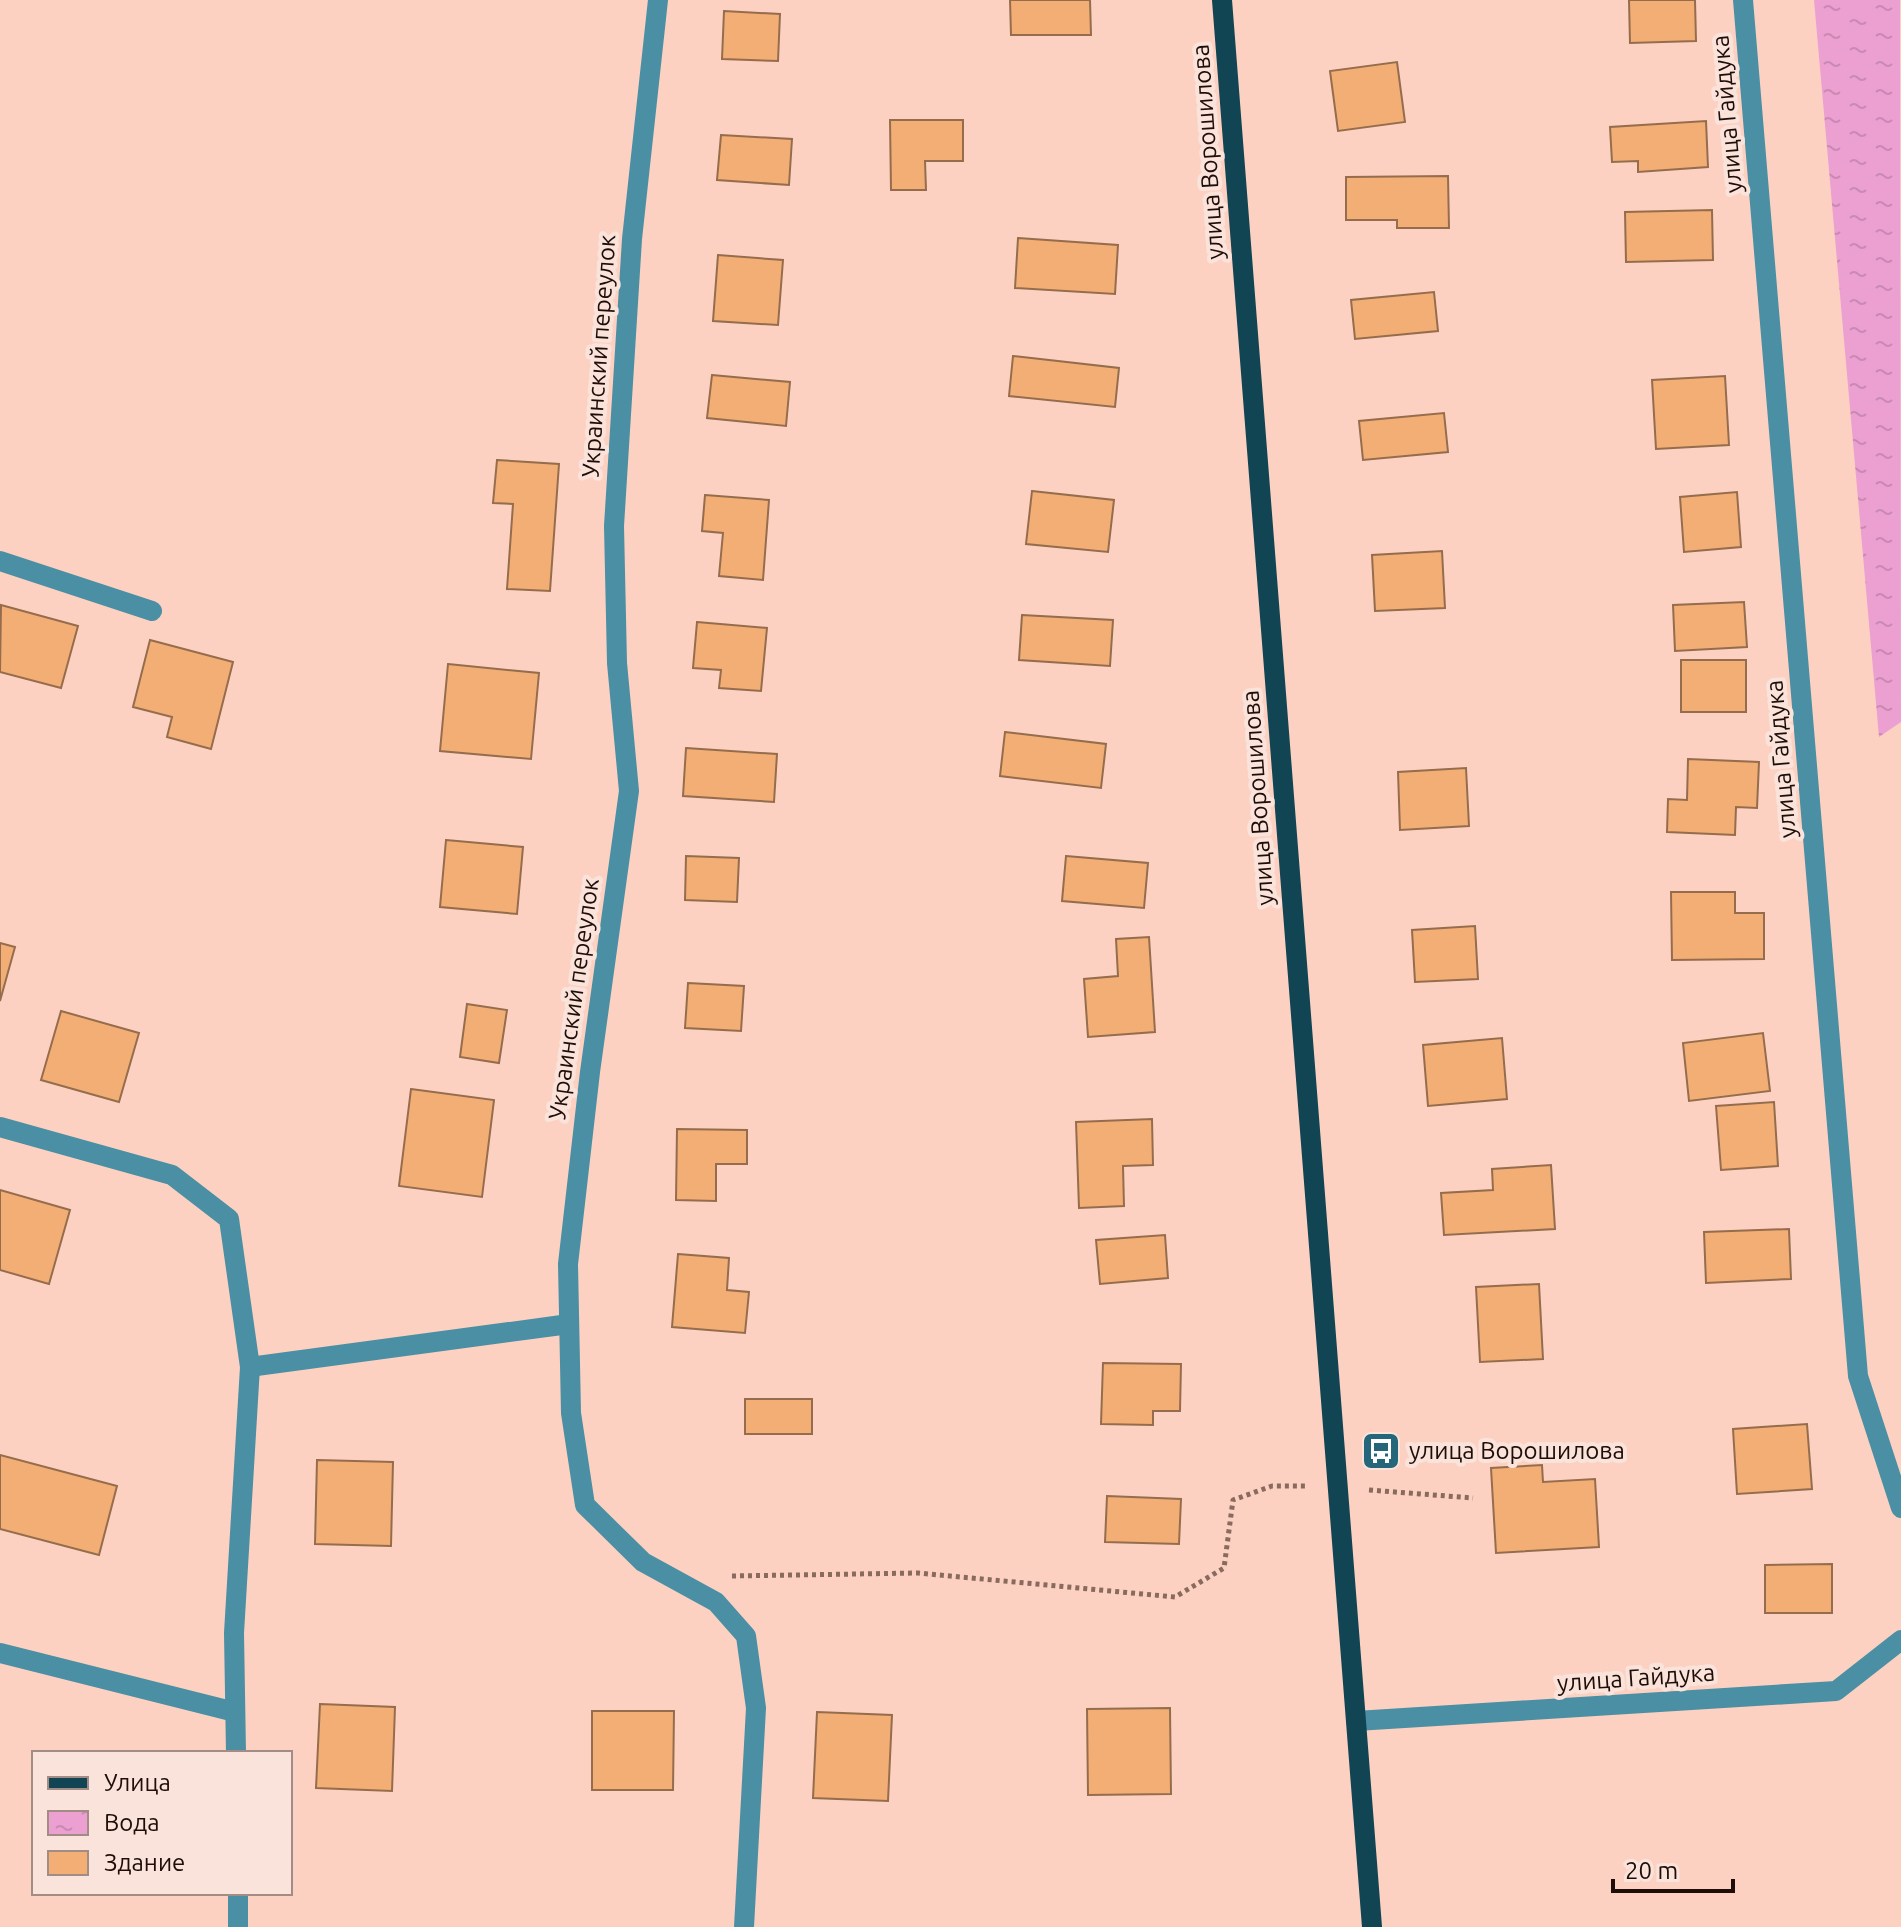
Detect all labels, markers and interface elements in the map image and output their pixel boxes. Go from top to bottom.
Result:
street label: улица Гайдука [1706,34,1747,194]
street label: улица Ворошилова [1187,43,1228,261]
street label: Украинский переулок [577,234,620,478]
street label: улица Гайдука [1760,679,1801,839]
street label: улица Ворошилова [1237,689,1278,907]
street label: Украинский переулок [543,876,604,1121]
bus stop icon: улица Ворошилова [1360,1430,1402,1472]
place label: улица Ворошилова [1409,1437,1625,1464]
street label: улица Гайдука [1556,1659,1716,1696]
legend [32,1751,292,1895]
text: Улица [104,1769,171,1796]
text: Вода [104,1809,160,1836]
scale bar [1613,1843,1733,1893]
text: Здание [104,1849,185,1876]
text: 20 m [1625,1857,1678,1884]

